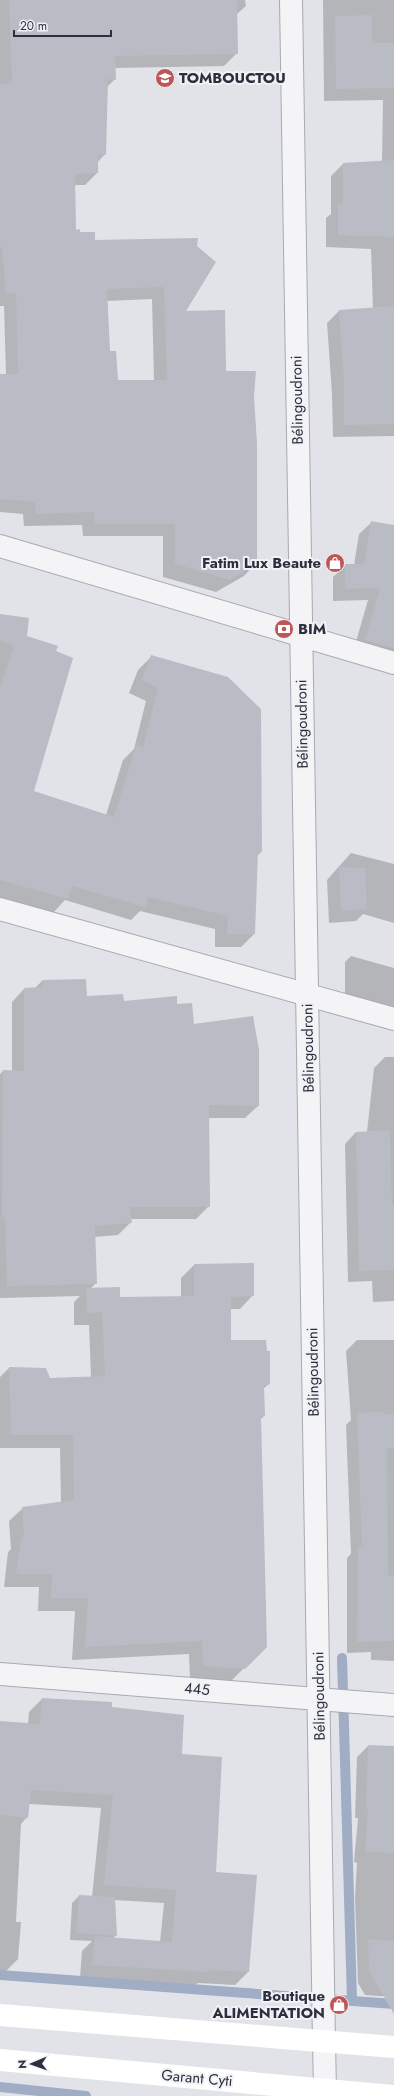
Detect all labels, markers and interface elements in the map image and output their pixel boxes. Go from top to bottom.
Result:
scale bar [14,12,111,38]
text: 20 m [20,17,47,35]
school or university icon: TOMBOUCTOU [154,67,176,89]
place label: TOMBOUCTOU [179,67,286,89]
street label: Bélingoudroni [285,355,309,445]
place label: Fatim Lux Beaute [202,552,321,574]
shop icon: Fatim Lux Beaute [324,552,346,574]
bank icon: BIM [273,618,295,640]
place label: BIM [298,618,326,640]
street label: Bélingoudroni [290,679,314,769]
street label: Bélingoudroni [296,1003,320,1093]
street label: Bélingoudroni [301,1327,325,1417]
street label: Bélingoudroni [307,1651,331,1741]
street label: 445 [183,1677,211,1701]
place label: Boutique ALIMENTATION [212,1985,325,2024]
shop icon: Boutique ALIMENTATION [328,1994,350,2016]
north arrow [12,2044,52,2084]
text: N [14,2060,30,2069]
street label: Garant Cyti [160,2064,234,2092]

